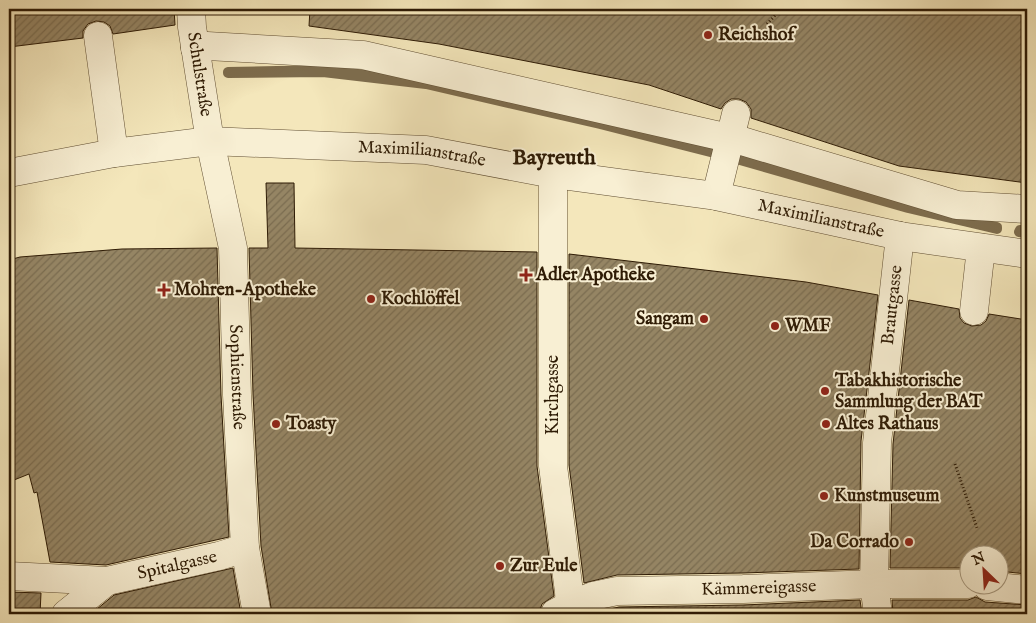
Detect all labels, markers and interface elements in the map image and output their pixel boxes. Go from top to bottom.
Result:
place label: Reichshof [718,24,797,47]
marker: Reichshof [702,29,714,41]
street label: Schulstraße [181,31,217,118]
street label: Maximilianstraße [357,136,488,173]
district label: Bayreuth [512,144,596,172]
street label: Maximilianstraße [756,194,886,244]
place label: Adler Apotheke [535,264,656,287]
street label: Brautgasse [876,264,908,346]
marker: Adler Apotheke [520,269,532,281]
place label: Mohren-Apotheke [174,279,317,302]
marker: Mohren-Apotheke [158,284,170,296]
place label: Kochlöffel [381,288,460,311]
marker: Kochlöffel [365,293,377,305]
place label: Sangam [636,308,694,331]
marker: Sangam [698,313,710,325]
place label: WMF [784,315,831,338]
marker: WMF [769,320,781,332]
street label: Sophienstraße [224,324,250,430]
street label: Kirchgasse [542,355,565,435]
place label: Tabakhistorische Sammlung der BAT [834,370,983,414]
marker: Tabakhistorische Sammlung der BAT [819,385,831,397]
place label: Toasty [285,413,337,436]
place label: Altes Rathaus [835,413,939,436]
marker: Toasty [270,418,282,430]
marker: Altes Rathaus [820,418,832,430]
place label: Kunstmuseum [834,485,939,508]
marker: Kunstmuseum [818,490,830,502]
place label: Da Corrado [810,531,899,554]
marker: Da Corrado [903,536,915,548]
street label: Spitalgasse [135,545,219,585]
north arrow [958,546,1008,596]
text: N [969,548,988,570]
place label: Zur Eule [510,555,578,578]
marker: Zur Eule [494,560,506,572]
street label: Kämmereigasse [701,575,817,601]

